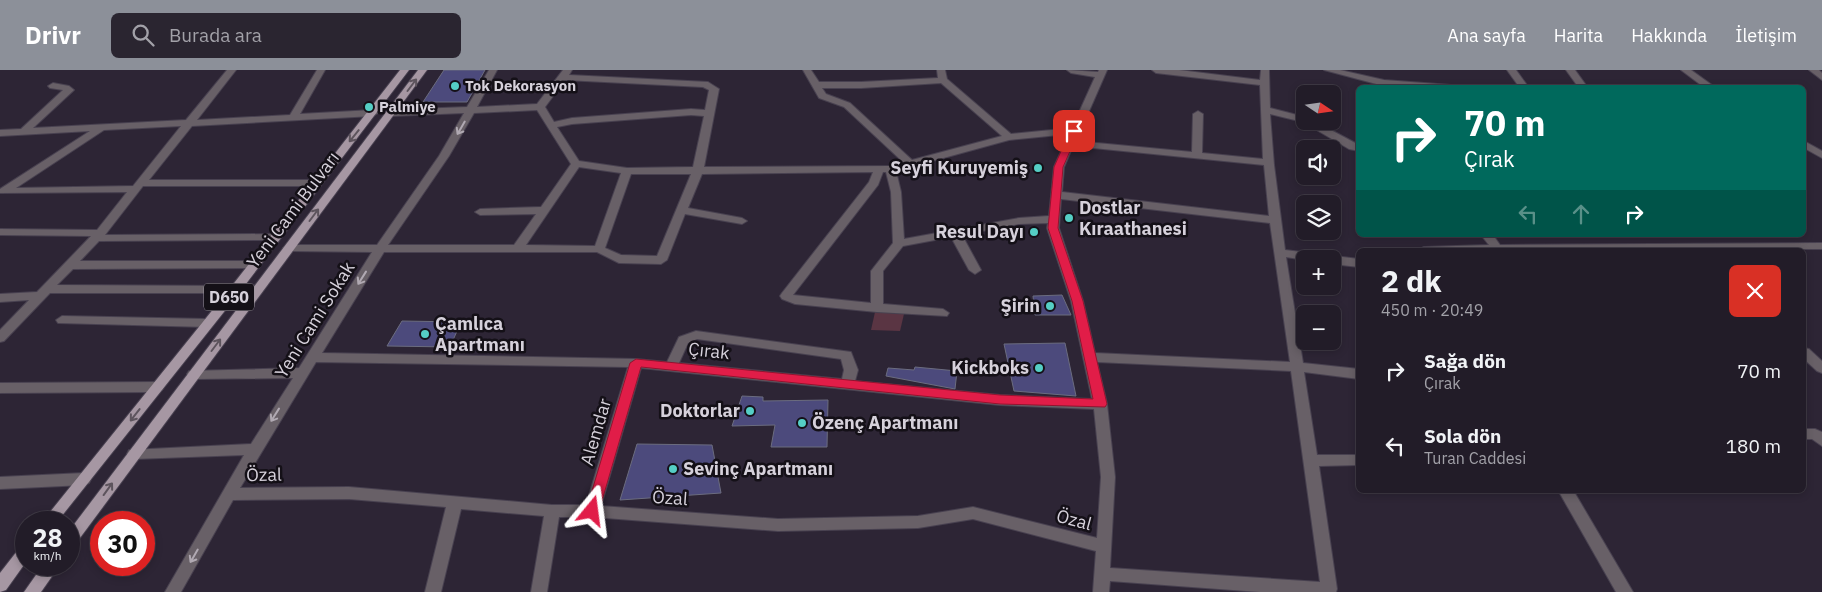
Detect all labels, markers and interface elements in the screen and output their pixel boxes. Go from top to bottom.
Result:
search box [111,13,461,58]
text: Drivr [25,19,81,51]
icon: search [129,21,157,49]
text: Burada ara [169,23,262,47]
text: Ana sayfa [1447,24,1526,47]
text: Harita [1554,24,1603,47]
text: Hakkında [1631,24,1707,47]
text: İletişim [1735,24,1797,47]
place label: Tok Dekorasyon [465,76,576,95]
one-way arrow [407,78,417,92]
marker: Tok Dekorasyon [449,80,461,92]
north arrow [1296,85,1341,130]
map controls [1296,85,1341,350]
place label: Palmiye [379,97,436,116]
text: 70 m [1464,100,1546,146]
marker: Palmiye [363,101,375,113]
icon: right [1381,105,1446,170]
pin [1053,110,1095,152]
icon: arrive [1060,117,1088,145]
one-way arrow [456,120,466,135]
one-way arrow [349,129,360,142]
button: sound [1296,140,1341,185]
text: Çırak [1464,144,1515,173]
street label: Yeni Cami Bulvarı [241,147,344,273]
place label: Seyfi Kuruyemiş [890,156,1028,179]
marker: Seyfi Kuruyemiş [1032,162,1044,174]
button: layers [1296,195,1341,240]
place label: Dostlar Kıraathanesi [1079,196,1187,240]
icon: left [1514,200,1542,228]
icon: ahead [1567,200,1595,228]
icon: right [1620,200,1648,228]
one-way arrow [309,208,319,222]
marker: Dostlar Kıraathanesi [1063,212,1075,224]
place label: Resul Dayı [935,220,1024,243]
marker: Resul Dayı [1028,226,1040,238]
button: + [1296,250,1341,295]
street label: Yeni Cami Sokak [270,257,360,382]
text: 2 dk [1381,261,1442,300]
button: close [1729,265,1781,317]
one-way arrow [356,271,367,285]
road number: D650 [204,283,254,310]
place label: Şirin [1000,294,1040,317]
marker: Şirin [1044,300,1056,312]
text: 450 m · 20:49 [1381,300,1483,320]
button: − [1296,305,1341,350]
place label: Çamlıca Apartmanı [435,312,525,356]
marker: Çamlıca Apartmanı [419,328,431,340]
street label: Çırak [687,337,731,364]
one-way arrow [211,339,222,352]
text: Sağa dön [1424,349,1506,373]
place label: Kickboks [951,356,1029,379]
icon: right [1381,357,1409,385]
text: 70 m [1737,359,1781,383]
marker: Kickboks [1033,362,1045,374]
text: Çırak [1424,373,1461,393]
street label: Alemdar [575,395,616,468]
place label: Doktorlar [660,399,740,422]
marker: Doktorlar [744,405,756,417]
one-way arrow [129,408,140,421]
one-way arrow [270,408,280,422]
place label: Özenç Apartmanı [812,411,958,434]
marker: Özenç Apartmanı [796,417,808,429]
text: Sola dön [1424,424,1501,448]
icon: left [1381,432,1409,460]
text: 180 m [1726,434,1781,458]
text: Turan Caddesi [1424,448,1526,468]
place label: Sevinç Apartmanı [683,457,833,480]
street label: Özal [246,463,282,486]
marker: Sevinç Apartmanı [667,463,679,475]
one-way arrow [103,482,113,496]
position arrow [565,484,617,536]
street label: Özal [651,485,689,510]
street label: Özal [1054,504,1094,535]
speed limit sign: 30 [90,511,155,576]
text: 28 [32,521,63,554]
text: km/h [33,548,62,563]
one-way arrow [188,549,198,563]

